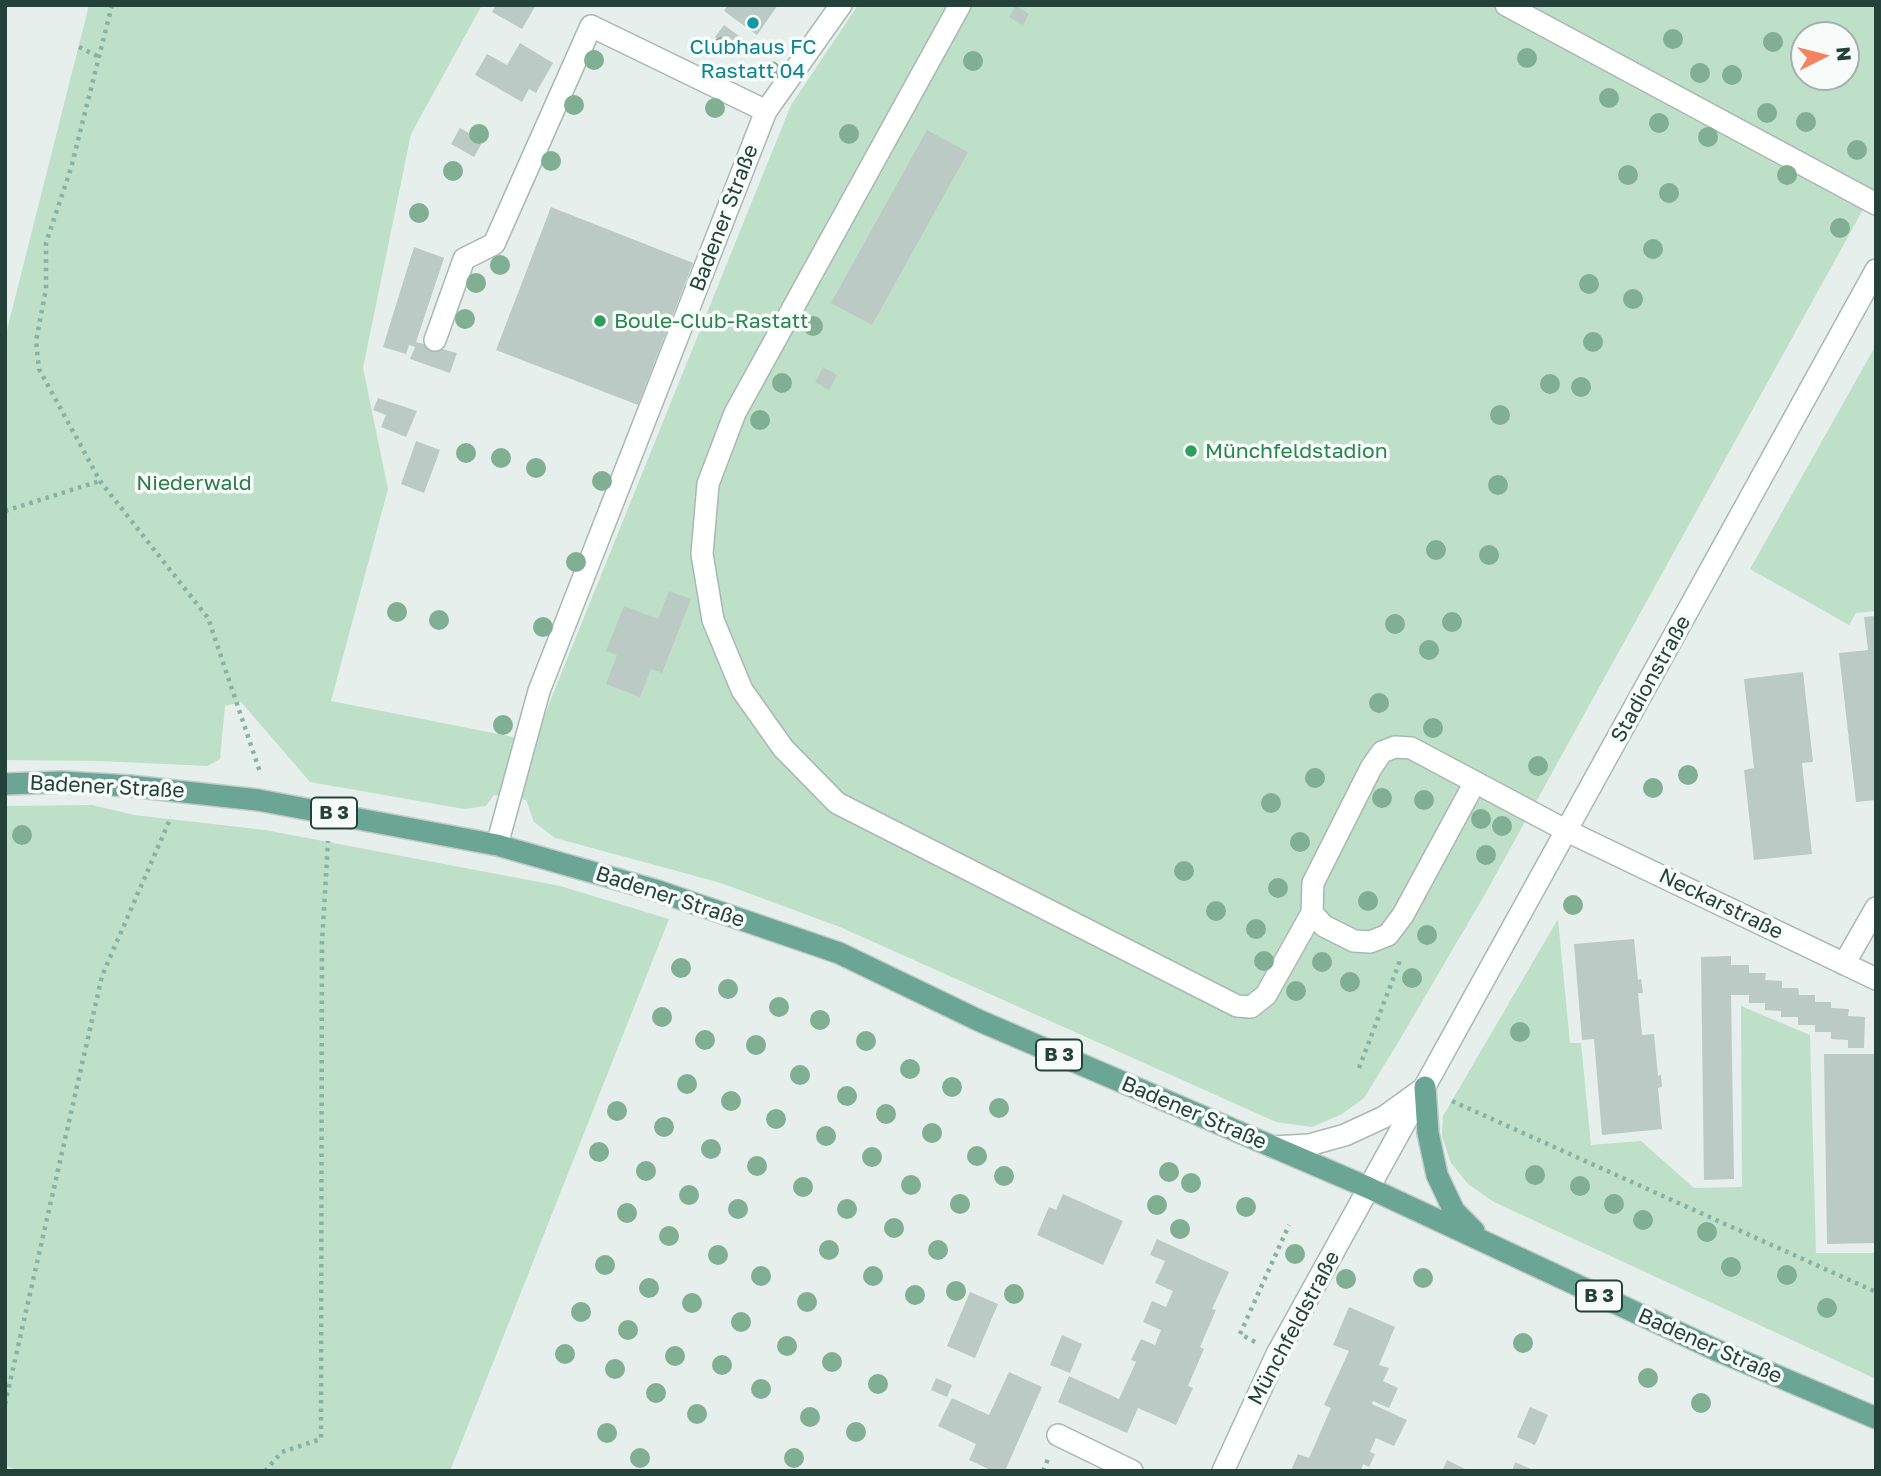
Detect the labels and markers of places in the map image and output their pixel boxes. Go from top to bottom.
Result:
marker: Clubhaus FC Rastatt 04 [745,15,761,31]
place label: Clubhaus FC Rastatt 04 [689,34,817,84]
place label: Boule-Club-Rastatt [614,308,808,334]
marker: Boule-Club-Rastatt [592,313,608,329]
place label: Münchfeldstadion [1205,438,1388,464]
marker: Münchfeldstadion [1183,443,1199,459]

